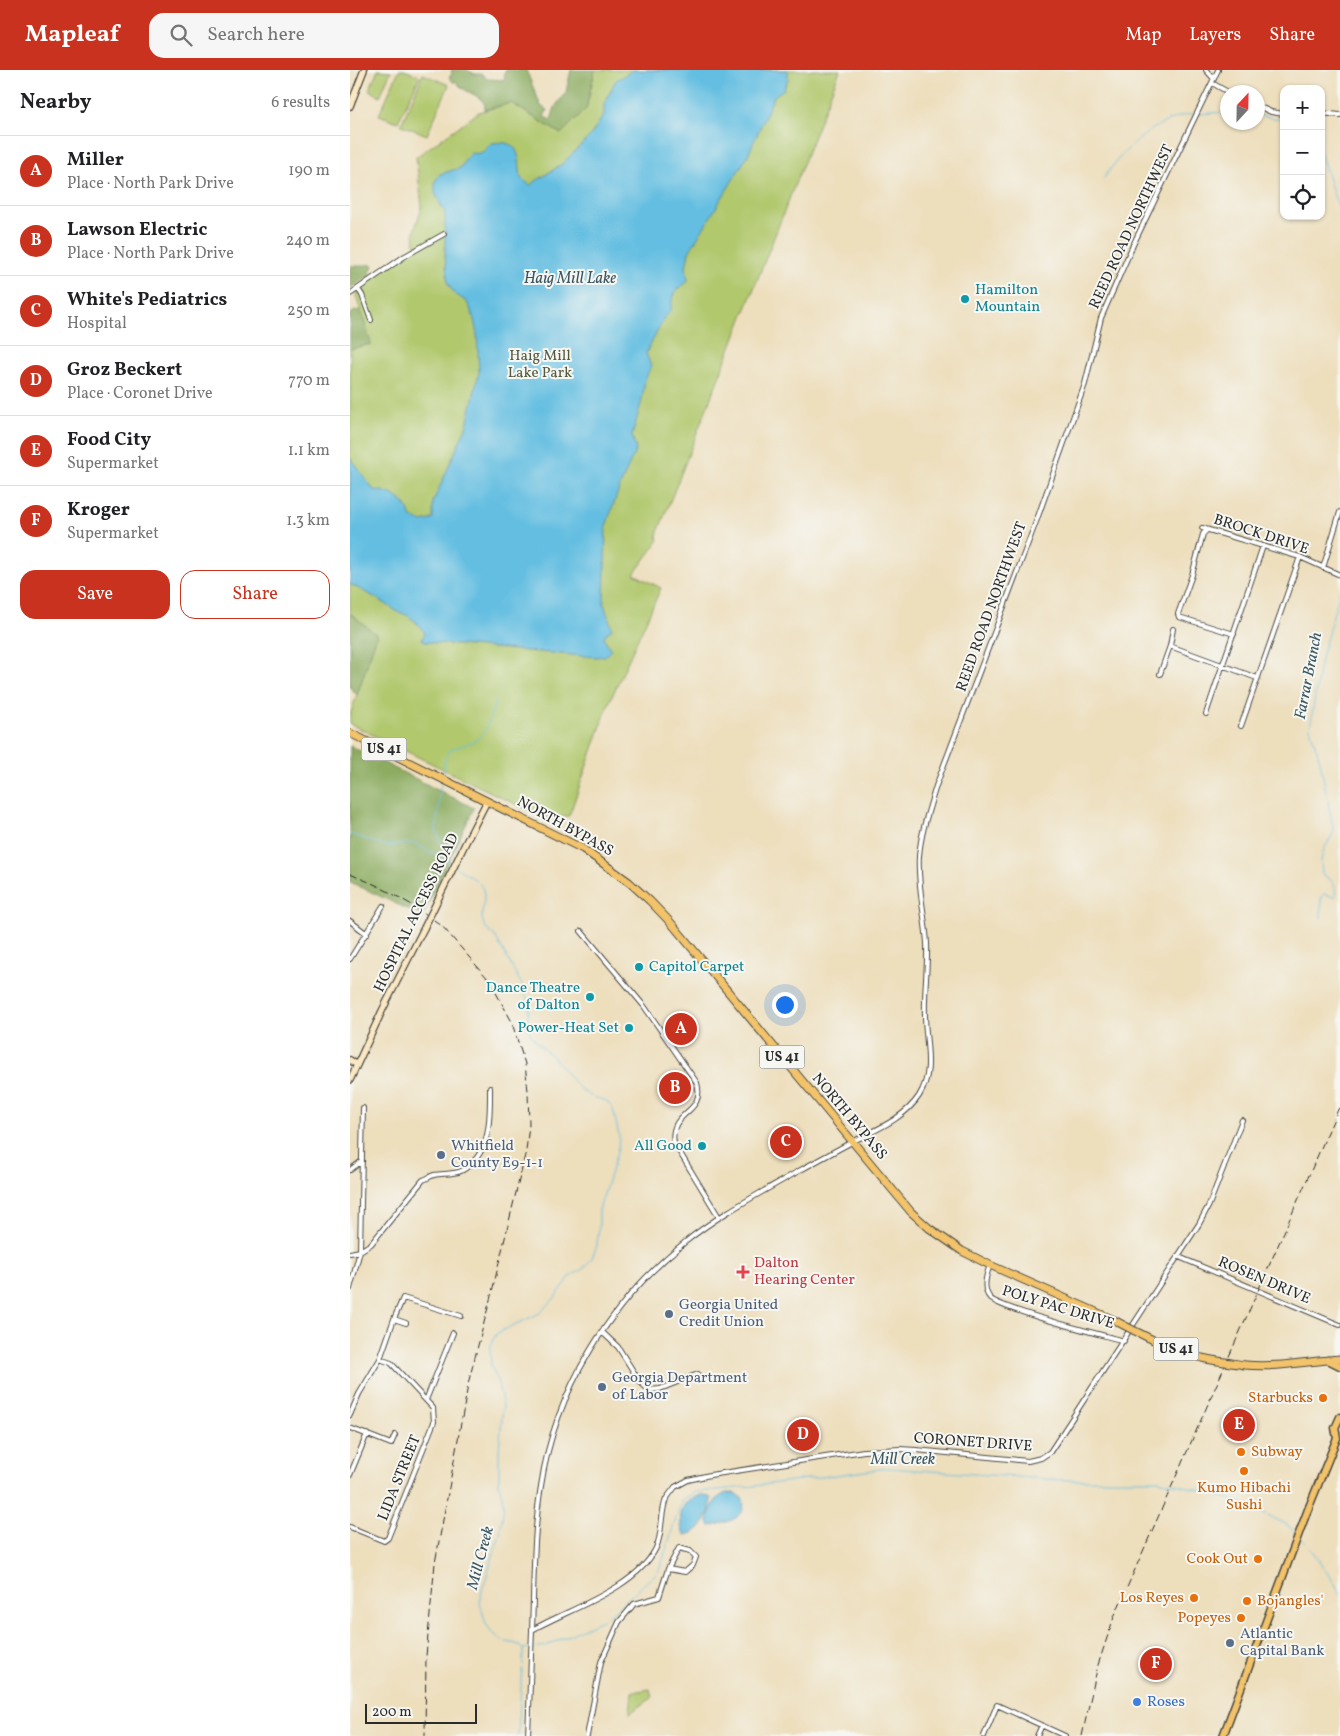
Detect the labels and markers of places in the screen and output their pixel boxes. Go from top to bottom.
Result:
place label: Hamilton Mountain [975,280,1040,318]
marker: Hamilton Mountain [959,293,971,305]
place label: Capitol Carpet [649,957,744,978]
marker: Capitol Carpet [633,961,645,973]
place label: Dance Theatre of Dalton [486,978,580,1016]
marker: Dance Theatre of Dalton [584,991,596,1003]
pin: A [665,1010,697,1048]
place label: Power-Heat Set [517,1018,619,1039]
marker: Power-Heat Set [623,1022,635,1034]
pin: B [659,1069,691,1107]
pin: C [770,1123,802,1161]
place label: Whitfield County E9-1-1 [451,1136,543,1174]
place label: All Good [634,1136,692,1157]
marker: All Good [696,1140,708,1152]
marker: Whitfield County E9-1-1 [435,1149,447,1161]
place label: Dalton Hearing Center [754,1253,855,1291]
marker: Dalton Hearing Center [736,1265,750,1279]
place label: Georgia United Credit Union [679,1295,778,1333]
marker: Georgia United Credit Union [663,1308,675,1320]
place label: Georgia Department of Labor [612,1368,747,1406]
marker: Georgia Department of Labor [596,1381,608,1393]
place label: Starbucks [1248,1388,1313,1409]
marker: Starbucks [1317,1392,1329,1404]
pin: E [1223,1406,1255,1444]
pin: D [787,1416,819,1454]
place label: Subway [1251,1442,1303,1463]
marker: Subway [1235,1446,1247,1458]
marker: Kumo Hibachi Sushi [1238,1465,1250,1477]
place label: Kumo Hibachi Sushi [1197,1478,1291,1516]
place label: Cook Out [1187,1549,1248,1570]
marker: Cook Out [1252,1553,1264,1565]
place label: Los Reyes [1120,1588,1184,1609]
place label: Bojangles' [1257,1591,1323,1612]
marker: Los Reyes [1188,1592,1200,1604]
marker: Bojangles' [1241,1595,1253,1607]
place label: Popeyes [1178,1608,1231,1629]
marker: Popeyes [1235,1612,1247,1624]
place label: Atlantic Capital Bank [1240,1624,1325,1662]
marker: Atlantic Capital Bank [1224,1637,1236,1649]
pin: F [1140,1645,1172,1683]
place label: Roses [1147,1692,1185,1713]
marker: Roses [1131,1696,1143,1708]

